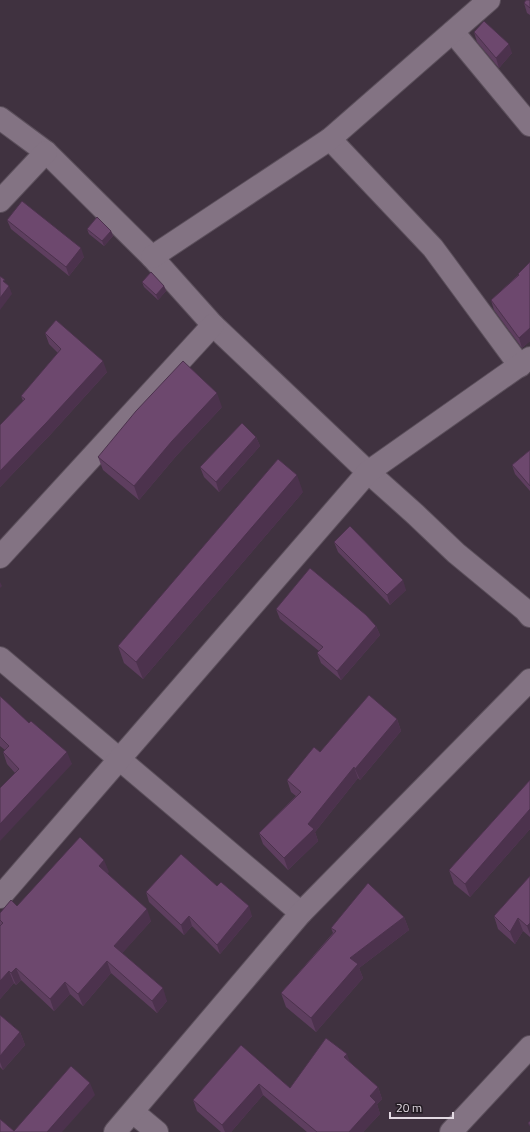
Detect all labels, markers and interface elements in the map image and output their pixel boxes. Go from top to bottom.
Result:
scale bar [390,1094,453,1120]
text: 20 m [396,1098,422,1117]

